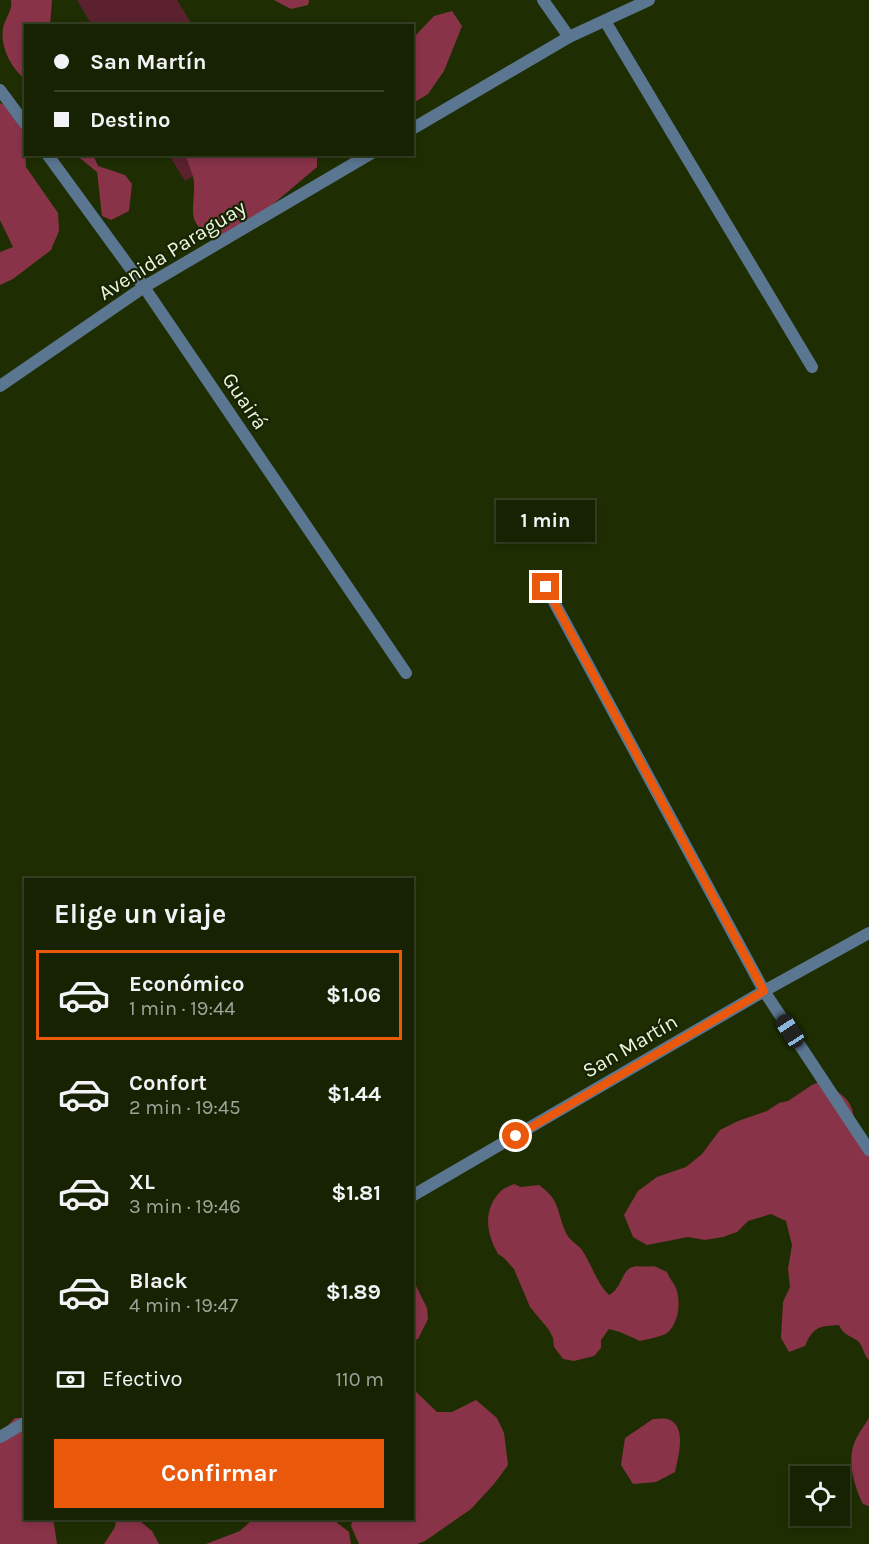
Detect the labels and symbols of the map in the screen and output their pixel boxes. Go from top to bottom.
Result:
street label: Avenida Paraguay [94,195,250,305]
street label: Guairá [217,368,273,434]
callout: 1 min [496,500,596,542]
route end [532,573,559,600]
street label: San Martín [578,1009,682,1083]
car [773,1011,807,1051]
route start [502,1122,529,1149]

